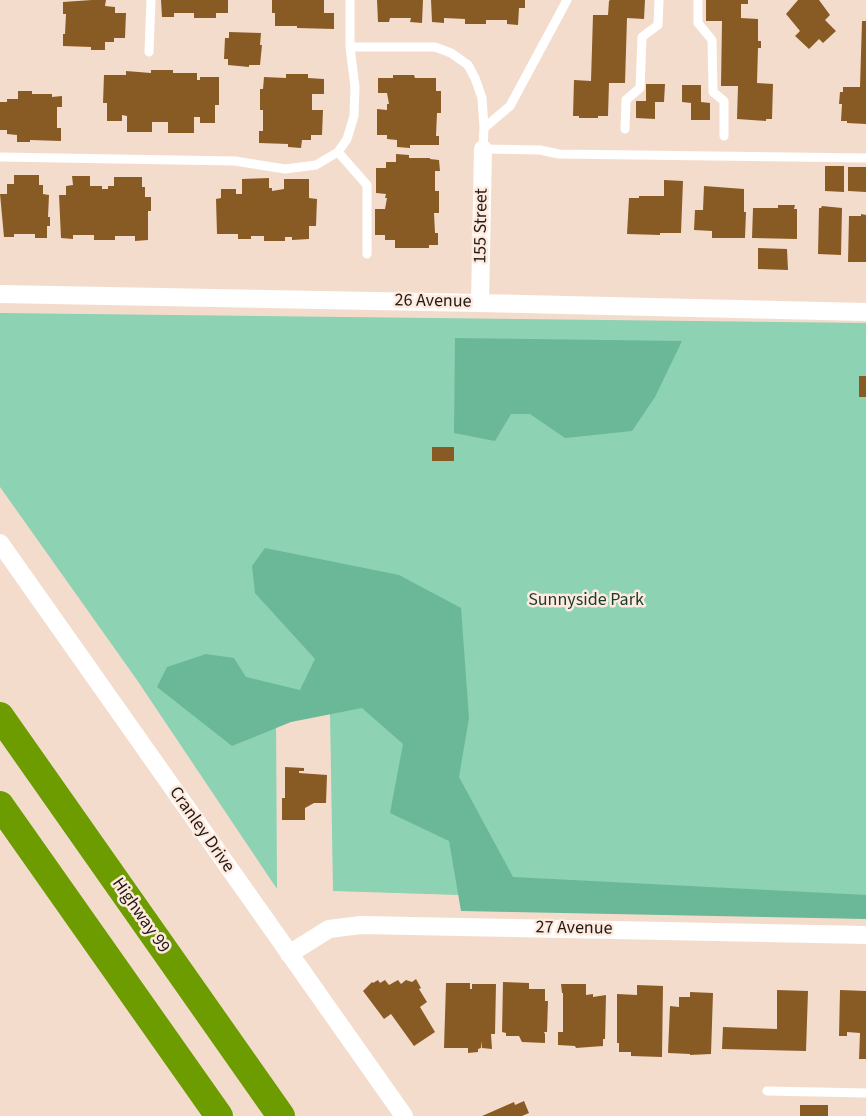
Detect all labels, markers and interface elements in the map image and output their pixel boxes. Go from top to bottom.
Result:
street label: 155 Street [471,188,493,264]
street label: 26 Avenue [394,291,472,313]
park label: Sunnyside Park [528,590,644,612]
street label: Cranley Drive [164,783,238,877]
street label: Highway 99 [106,874,174,958]
street label: 27 Avenue [535,918,613,940]

